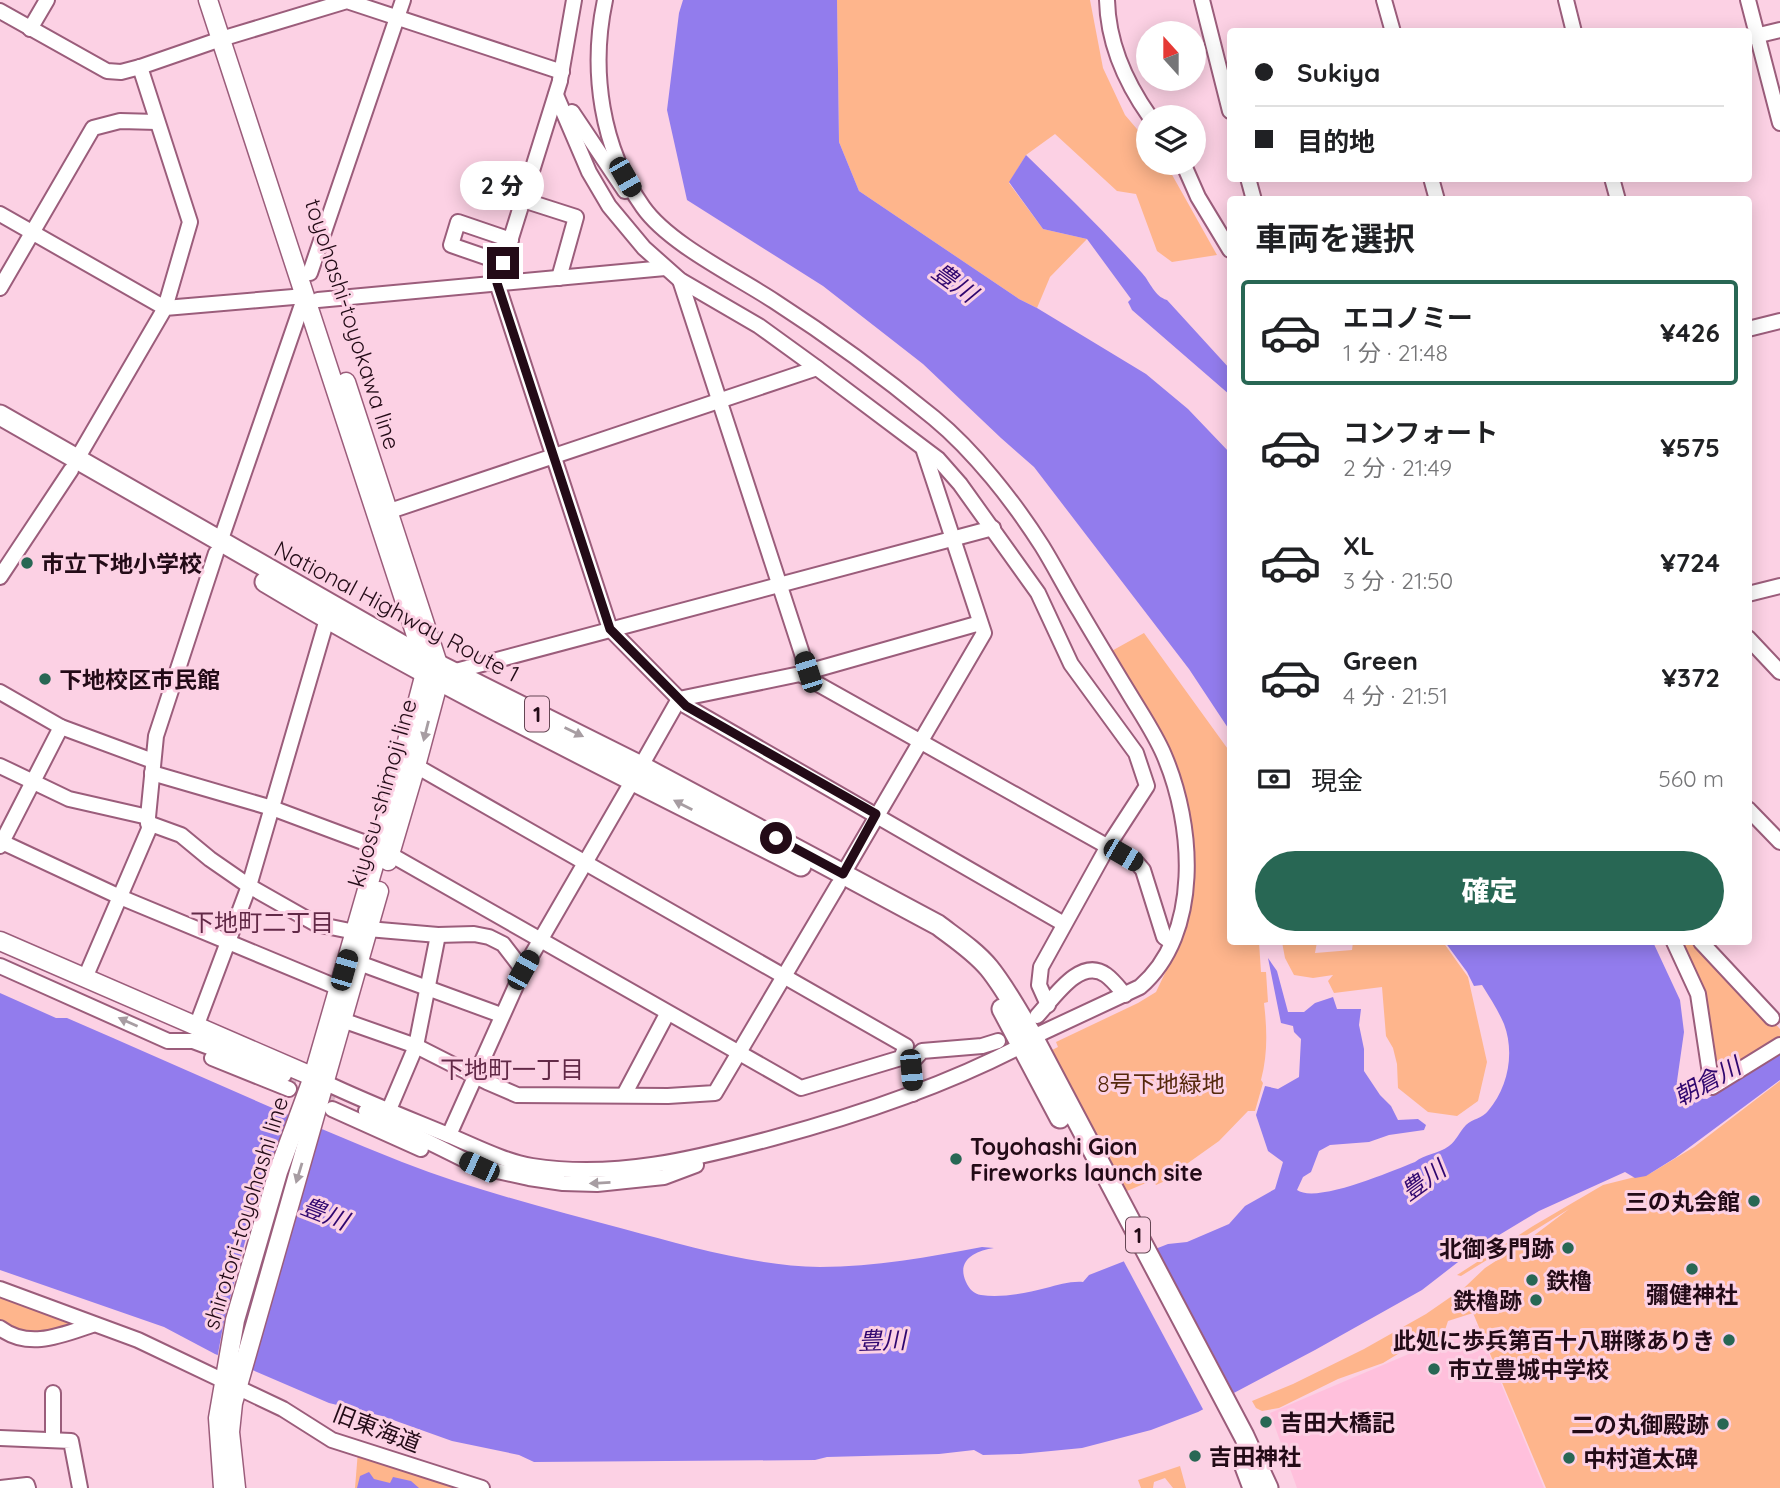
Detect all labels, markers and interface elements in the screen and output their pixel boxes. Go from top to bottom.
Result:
north arrow [1136,21,1206,91]
map controls [1136,21,1206,175]
text: Sukiya [1297,56,1380,89]
button: layers [1136,105,1206,175]
text: 目的地 [1297,125,1375,158]
car [606,154,645,200]
callout: 2 分 [461,162,545,210]
text: 2 分 [481,171,523,200]
street label: toyohashi-toyokawa line [299,195,407,453]
text: 車両を選択 [1255,218,1415,258]
route end [487,247,519,279]
water label: 豊川 [927,256,986,310]
icon: car [1259,301,1322,364]
text: エコノミー [1343,301,1473,334]
text: ¥426 [1660,316,1720,349]
text: 1 分 · 21:48 [1343,338,1448,367]
icon: car [1259,416,1322,479]
text: コンフォート [1343,416,1498,449]
text: ¥575 [1660,431,1720,464]
text: 2 分 · 21:49 [1343,453,1452,482]
text: XL [1343,529,1375,562]
icon: car [1259,531,1322,594]
street label: National Highway Route 1 [269,534,525,688]
text: ¥724 [1660,546,1720,579]
place label: 市立下地小学校 [41,549,202,578]
marker: 市立下地小学校 [19,555,35,571]
text: 3 分 · 21:50 [1343,566,1453,595]
text: Green [1343,644,1418,677]
icon: car [1259,646,1322,709]
car [792,649,825,695]
text: ¥372 [1661,661,1720,694]
place label: 下地校区市民館 [59,665,220,694]
marker: 下地校区市民館 [37,671,53,687]
text: 4 分 · 21:51 [1343,681,1448,710]
street label: kiyosu-shimoji line [341,696,423,890]
road number: 1 [525,696,549,732]
one-way arrow [420,720,431,742]
one-way arrow [564,727,584,738]
icon: cash [1255,760,1293,798]
text: 現金 [1311,764,1363,797]
text: 560 m [1658,764,1724,793]
one-way arrow [673,800,693,811]
route start [760,822,792,854]
car [1100,835,1147,875]
button: 確定 [1255,851,1724,931]
district label: 下地町二丁目 [190,907,334,937]
car [329,947,360,993]
car [504,947,543,993]
one-way arrow [118,1016,138,1028]
car [899,1048,924,1092]
water label: 朝倉川 [1668,1049,1748,1112]
district label: 下地町一丁目 [440,1054,584,1084]
park label: 8号下地緑地 [1097,1069,1225,1098]
street label: shirotori-toyohashi line [196,1093,294,1333]
place label: Toyohashi Gion Fireworks launch site [970,1132,1203,1187]
car [456,1149,503,1185]
marker: Toyohashi Gion Fireworks launch site [948,1151,964,1167]
water label: 豊川 [1395,1152,1454,1206]
one-way arrow [293,1162,303,1183]
one-way arrow [589,1177,611,1188]
place label: 三の丸会館 [1625,1187,1740,1216]
water label: 豊川 [297,1190,356,1237]
marker: 三の丸会館 [1746,1193,1762,1209]
road number: 1 [1126,1218,1150,1252]
place label: 北御多門跡 [1439,1234,1554,1263]
marker: 北御多門跡 [1560,1240,1576,1256]
marker: 彌健神社 [1684,1261,1700,1277]
place label: 鉄櫓 [1546,1266,1592,1295]
marker: 鉄櫓 [1524,1272,1540,1288]
place label: 彌健神社 [1646,1280,1738,1309]
place label: 鉄櫓跡 [1453,1286,1522,1315]
marker: 鉄櫓跡 [1528,1292,1544,1308]
water label: 豊川 [857,1324,910,1356]
place label: 此処に歩兵第百十八聠隊ありき [1393,1326,1715,1355]
marker: 此処に歩兵第百十八聠隊ありき [1721,1332,1737,1348]
place label: 市立豊城中学校 [1448,1355,1609,1384]
marker: 市立豊城中学校 [1426,1361,1442,1377]
street label: 旧東海道 [329,1398,425,1458]
place label: 吉田大橋記 [1280,1408,1395,1437]
place label: 二の丸御殿跡 [1571,1410,1709,1439]
marker: 吉田大橋記 [1258,1414,1274,1430]
marker: 二の丸御殿跡 [1715,1416,1731,1432]
place label: 吉田神社 [1209,1442,1301,1471]
place label: 中村道太碑 [1583,1444,1698,1473]
marker: 吉田神社 [1187,1448,1203,1464]
marker: 中村道太碑 [1561,1450,1577,1466]

